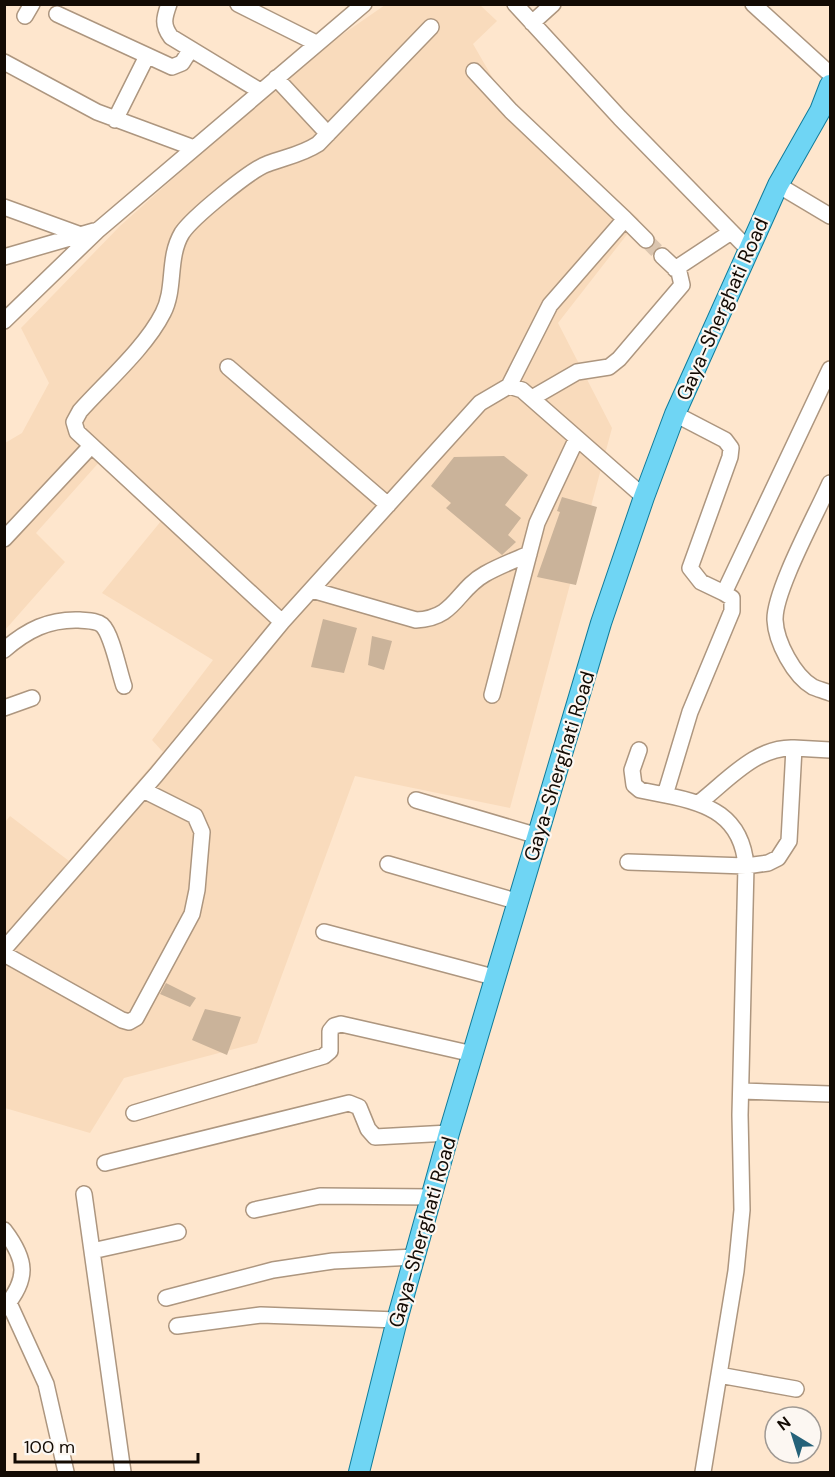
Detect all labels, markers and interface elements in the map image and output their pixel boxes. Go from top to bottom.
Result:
street label: Gaya-Sherghati Road [670,214,774,404]
street label: Gaya-Sherghati Road [518,668,600,864]
street label: Gaya-Sherghati Road [382,1134,462,1330]
north arrow [763,1405,823,1465]
text: N [773,1412,795,1435]
scale bar [15,1426,198,1464]
text: 100 m [24,1435,75,1459]

